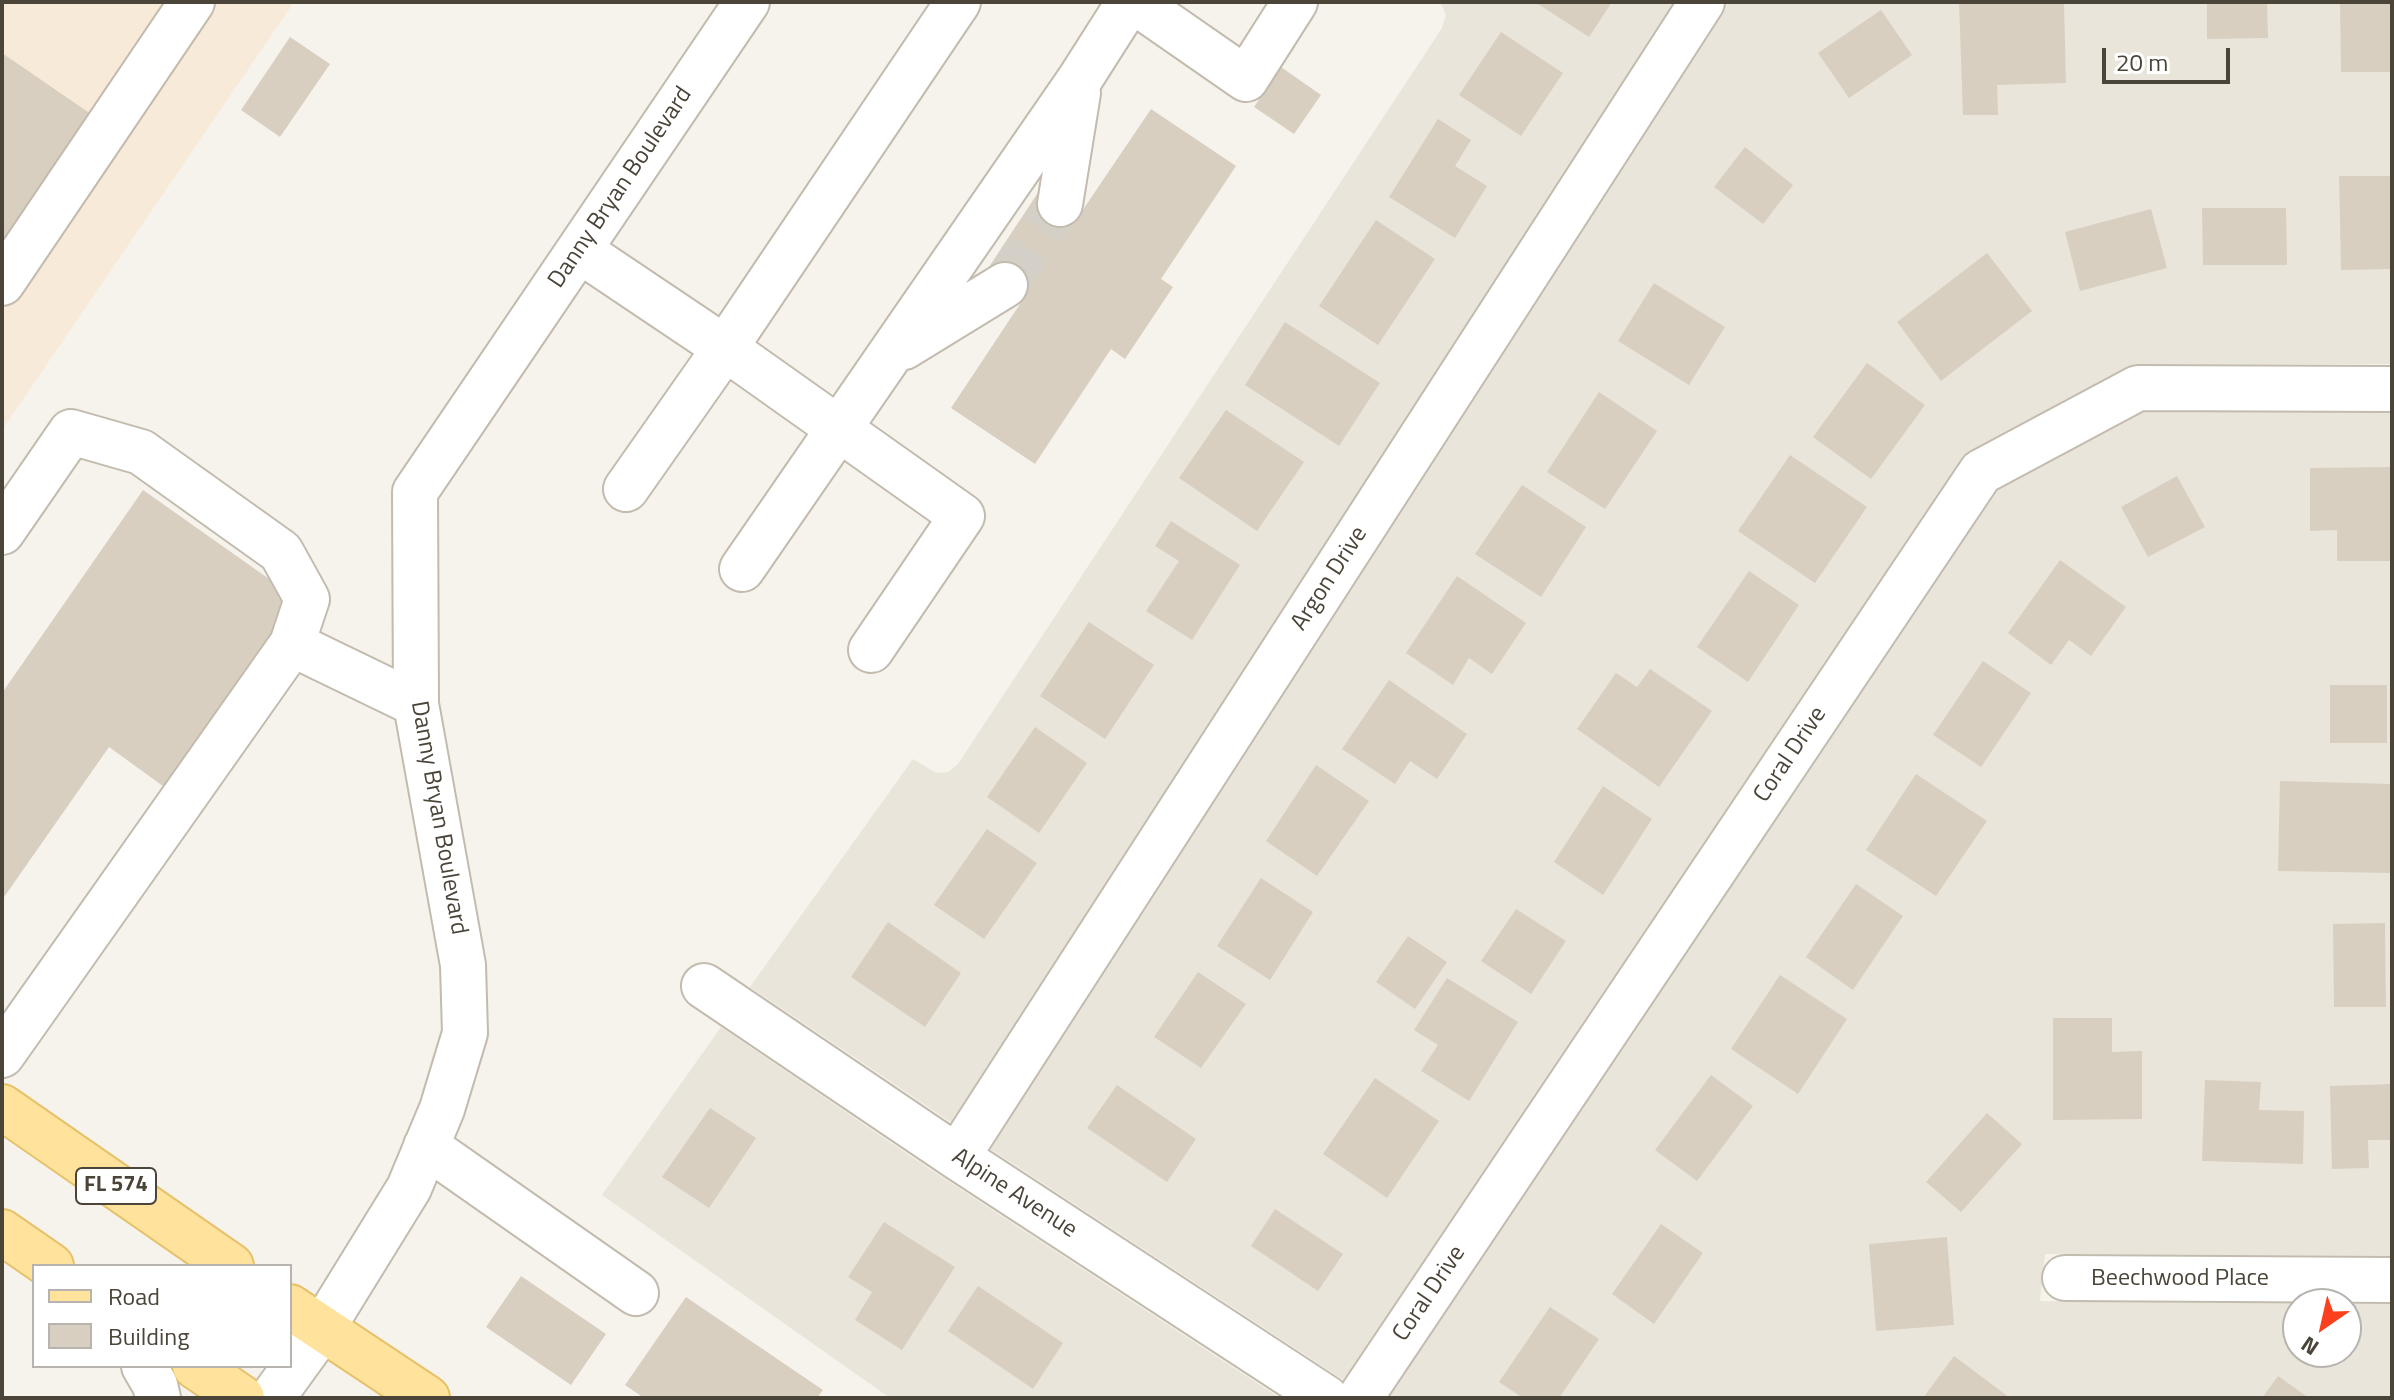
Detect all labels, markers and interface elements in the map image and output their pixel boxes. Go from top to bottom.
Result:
scale bar [2106,32,2234,82]
text: 20 m [2116,44,2168,80]
street label: Danny Bryan Boulevard [543,82,699,294]
street label: Argon Drive [1286,522,1374,636]
street label: Danny Bryan Boulevard [403,699,473,937]
street label: Coral Drive [1749,702,1833,808]
street label: Alpine Avenue [946,1143,1082,1245]
road number: FL 574 [76,1168,156,1204]
street label: Coral Drive [1388,1241,1472,1347]
legend [32,1264,292,1368]
street label: Beechwood Place [2091,1265,2269,1293]
text: Road [108,1278,160,1314]
north arrow [2282,1288,2362,1368]
text: Building [108,1318,190,1354]
text: N [2294,1328,2326,1365]

